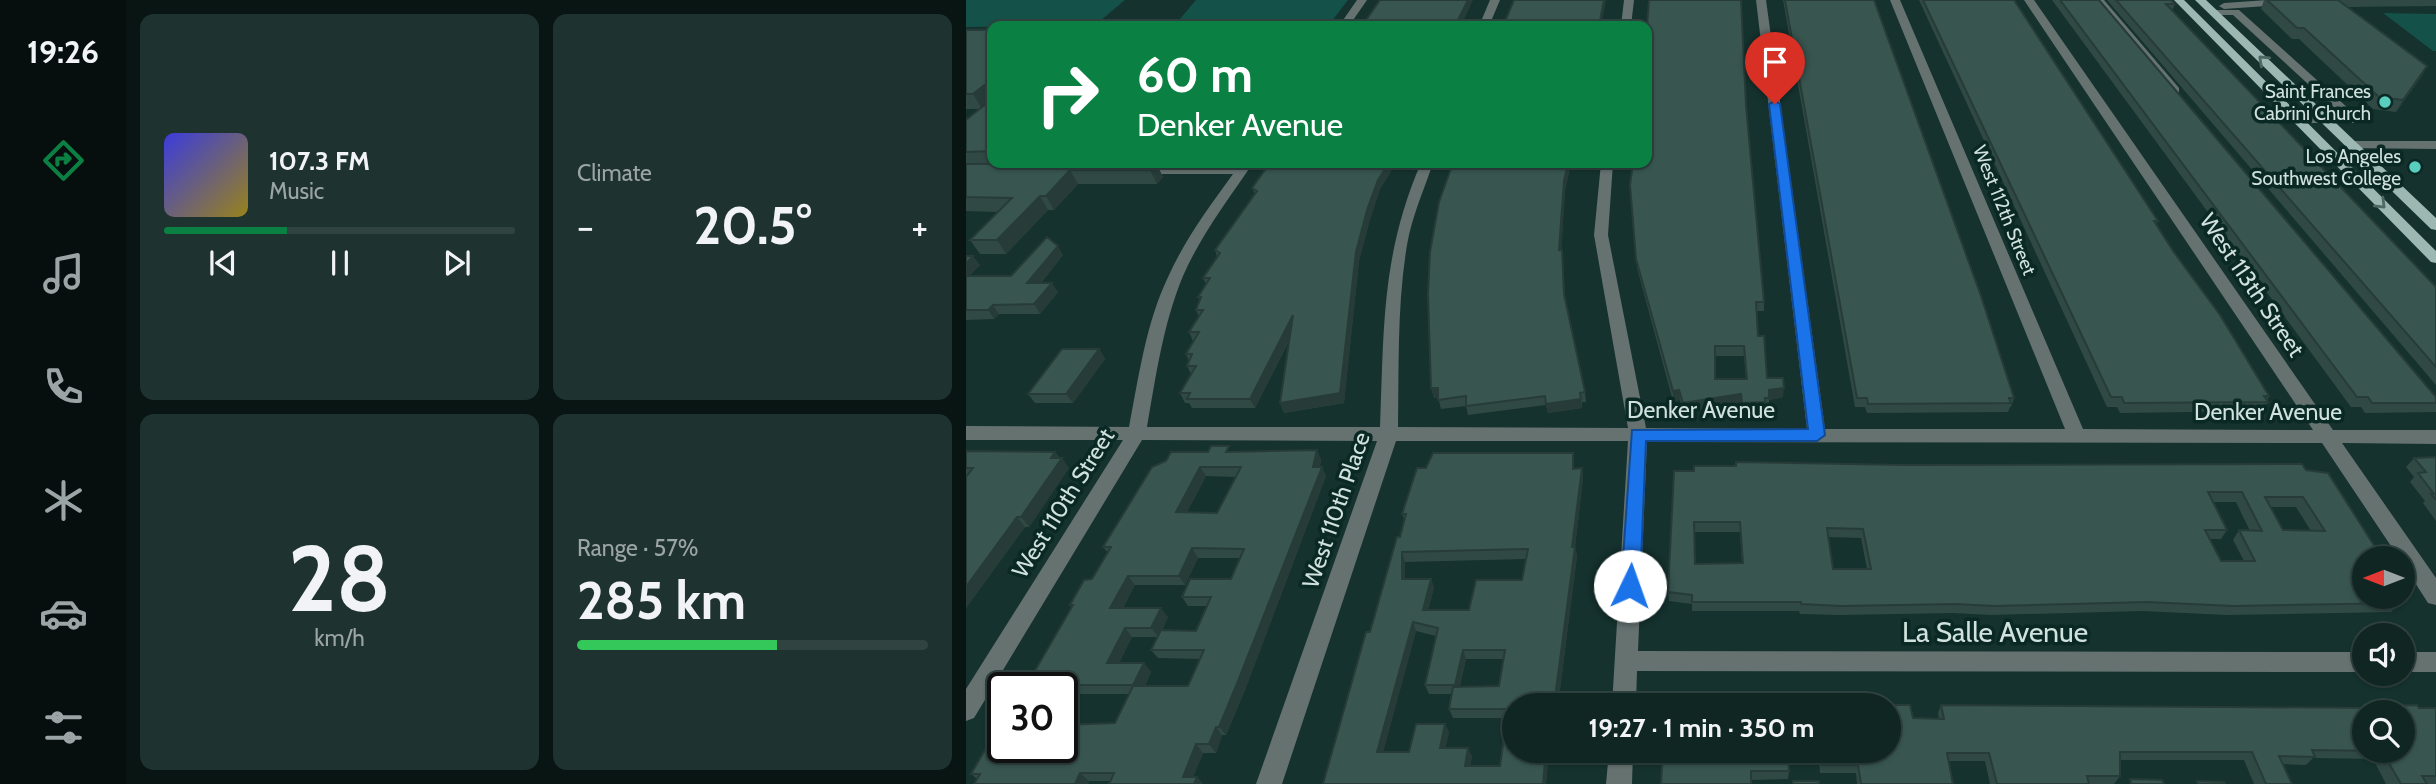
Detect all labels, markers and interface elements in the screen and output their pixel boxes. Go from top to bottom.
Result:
text: 19:26 [27,32,99,71]
pin [1745,32,1805,104]
icon: arrive [1756,43,1794,81]
text: 60 m [1137,45,1253,104]
icon: right [1022,49,1113,140]
one-way arrow [2258,56,2271,68]
place label: Saint Frances Cabrini Church [2254,80,2371,125]
marker: Saint Frances Cabrini Church [2377,94,2393,110]
text: Denker Avenue [1137,105,1343,144]
icon: directions [39,136,88,185]
street label: West 112th Street [1968,142,2041,279]
text: 107.3 FM [269,145,370,177]
place label: Los Angeles Southwest College [2251,145,2401,190]
text: Climate [577,159,652,187]
marker: Los Angeles Southwest College [2407,159,2423,175]
text: Music [269,177,324,205]
text: 20.5° [693,194,812,257]
one-way arrow [2373,195,2386,208]
text: − [577,203,594,250]
text: + [911,203,928,250]
street label: West 113th Street [2194,208,2310,362]
icon: previous [204,244,242,282]
icon: pause [321,244,359,282]
icon: next [438,244,476,282]
icon: music [39,249,88,298]
icon: phone [39,362,88,411]
street label: Denker Avenue [1627,396,1775,424]
street label: Denker Avenue [2194,398,2342,426]
street label: West 110th Street [1006,423,1120,583]
street label: West 110th Place [1296,428,1376,592]
icon: climate [39,476,88,525]
text: 28 [288,523,391,634]
text: Range · 57% [577,534,698,562]
north arrow [2352,546,2415,609]
map controls [2352,546,2415,763]
position arrow [1593,549,1667,623]
text: 285 km [577,569,746,632]
icon: car [39,589,88,638]
street label: La Salle Avenue [1902,615,2088,649]
button: sound [2352,623,2415,686]
text: km/h [314,624,365,652]
speed limit sign: 30 [987,672,1078,763]
button: search [2352,700,2415,763]
icon: filters [39,703,88,752]
text: 19:27 · 1 min · 350 m [1589,712,1814,744]

